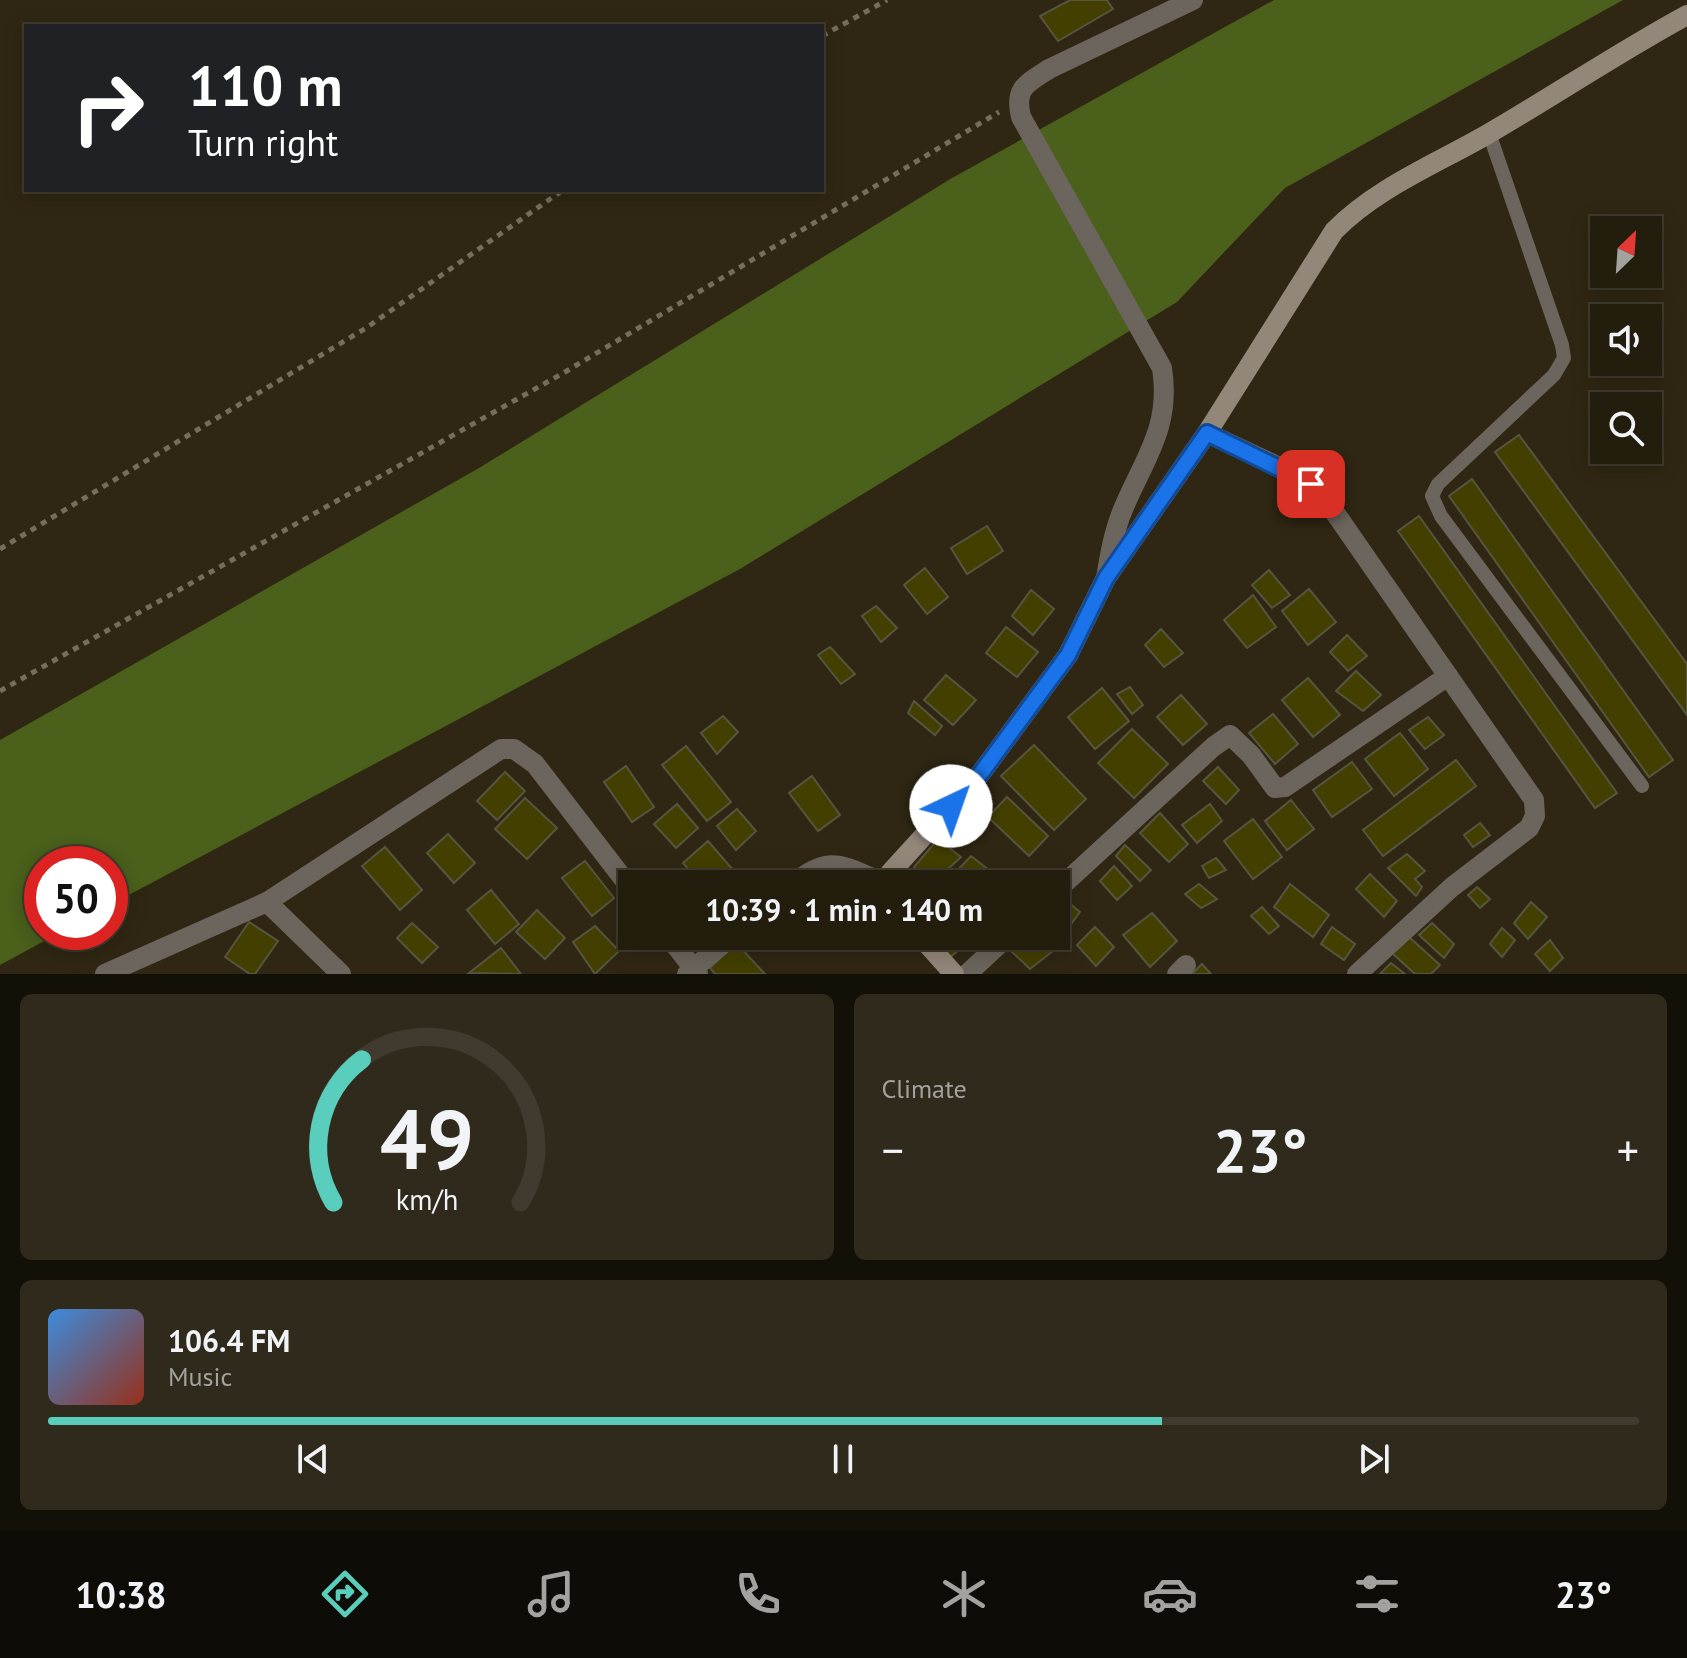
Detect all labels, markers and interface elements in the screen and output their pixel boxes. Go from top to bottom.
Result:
text: 110 m [188,49,343,121]
icon: right [56,56,160,160]
text: Turn right [188,119,338,166]
north arrow [1590,216,1662,288]
map controls [1590,216,1662,464]
button: sound [1590,304,1662,376]
button: search [1590,392,1662,464]
pin [1277,450,1345,518]
icon: arrive [1289,462,1333,506]
position arrow [909,764,993,848]
speed limit sign: 50 [24,846,128,950]
text: 10:39 · 1 min · 140 m [705,890,983,929]
text: Climate [882,1072,967,1105]
text: 49 [380,1084,474,1192]
text: 23° [1213,1111,1307,1189]
text: − [882,1121,904,1178]
text: + [1617,1121,1639,1178]
text: km/h [395,1181,458,1218]
text: 106.4 FM [168,1321,290,1360]
text: Music [168,1360,232,1393]
icon: previous [291,1437,335,1481]
icon: pause [821,1437,865,1481]
icon: next [1352,1437,1396,1481]
icon: directions [317,1566,373,1622]
icon: music [523,1566,579,1622]
icon: phone [730,1566,786,1622]
icon: climate [936,1566,992,1622]
icon: car [1142,1566,1198,1622]
icon: filters [1349,1566,1405,1622]
text: 10:38 [75,1571,167,1618]
text: 23° [1555,1571,1612,1618]

